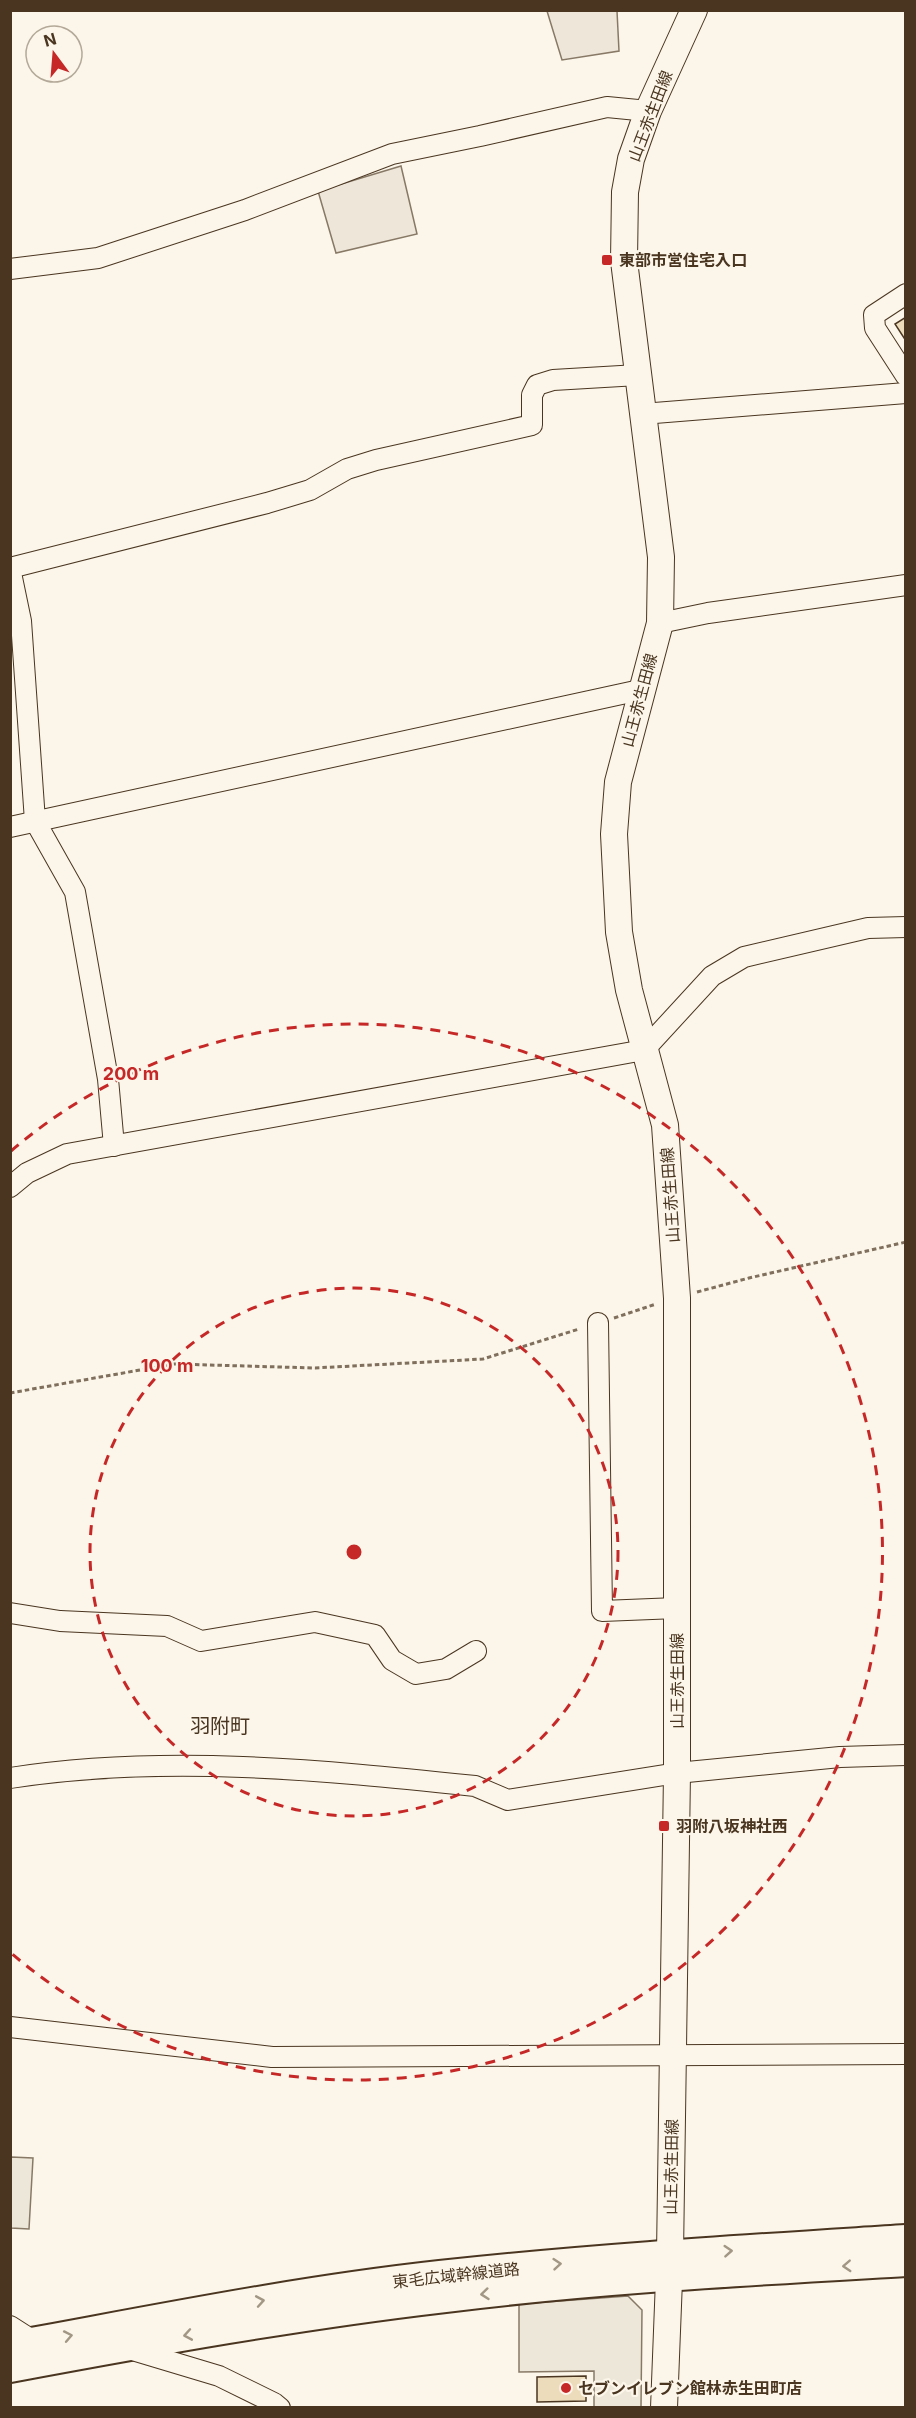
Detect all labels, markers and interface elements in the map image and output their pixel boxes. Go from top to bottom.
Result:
north arrow [24,24,84,84]
text: N [41,28,58,51]
street label: 山王赤生田線 [623,68,677,164]
place label: 東部市営住宅入口 [619,250,747,270]
marker: 東部市営住宅入口 [600,253,614,267]
street label: 山王赤生田線 [617,651,661,749]
text: 200 m [103,1063,159,1084]
street label: 山王赤生田線 [657,1146,683,1244]
text: 100 m [141,1355,193,1376]
centre of rings [344,1542,364,1562]
street label: 山王赤生田線 [667,1633,687,1729]
district label: 羽附町 [190,1714,250,1738]
place label: 羽附八坂神社西 [676,1816,788,1836]
marker: 羽附八坂神社西 [657,1819,671,1833]
street label: 山王赤生田線 [660,2119,682,2215]
one-way arrow [724,2244,733,2257]
street label: 東毛広域幹線道路 [391,2258,521,2292]
one-way arrow [553,2258,562,2271]
one-way arrow [843,2259,852,2272]
one-way arrow [480,2287,489,2300]
one-way arrow [255,2295,264,2307]
one-way arrow [183,2328,193,2341]
one-way arrow [63,2330,73,2343]
place label: セブンイレブン館林赤生田町店 [578,2378,802,2398]
marker: セブンイレブン館林赤生田町店 [559,2381,573,2395]

